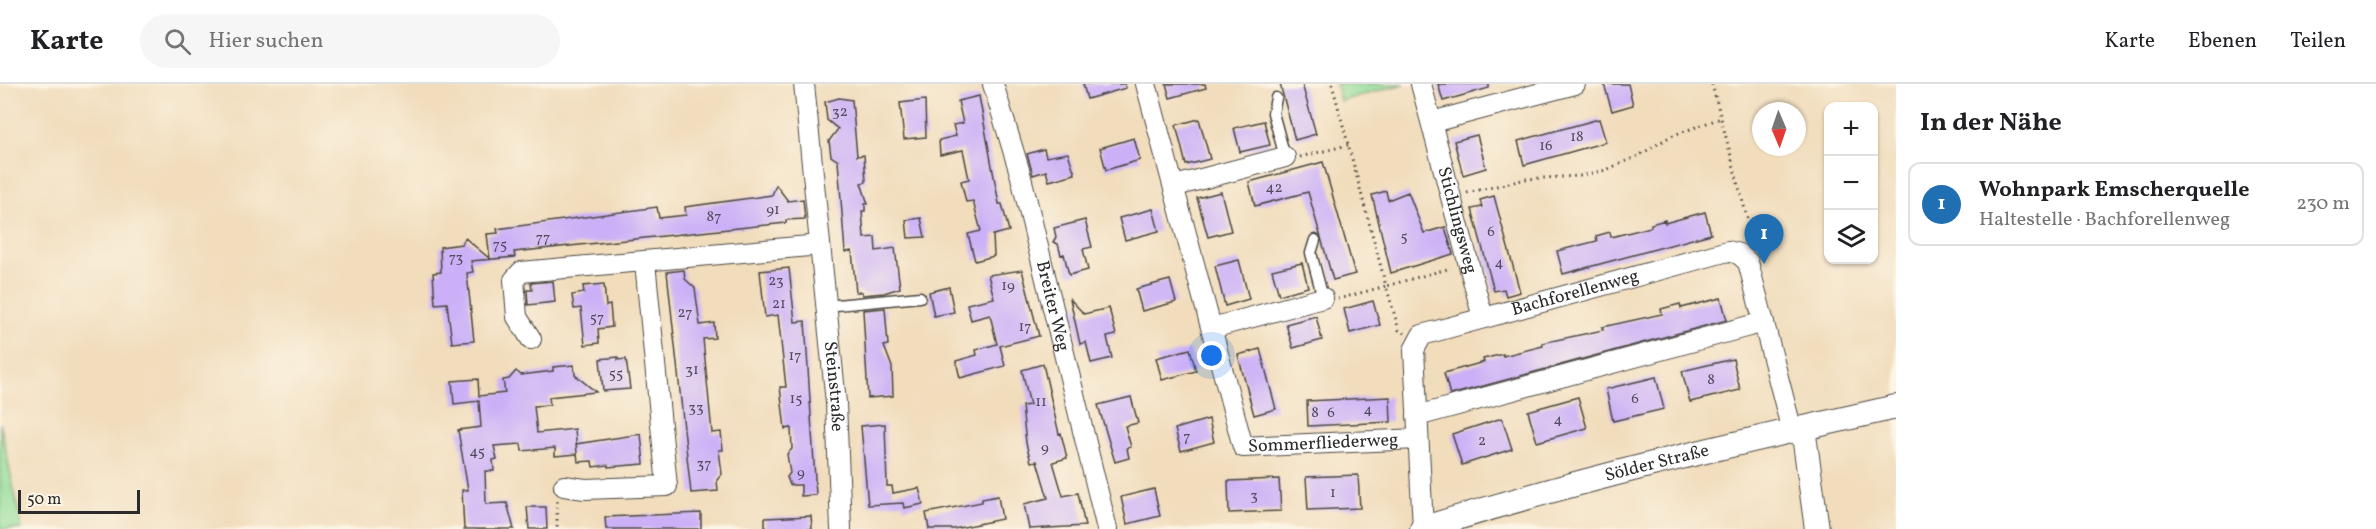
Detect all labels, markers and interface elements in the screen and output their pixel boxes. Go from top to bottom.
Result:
search box [140,14,560,68]
text: Karte [30,22,104,61]
icon: search [161,25,194,58]
text: Hier suchen [209,26,324,57]
text: Karte [2104,27,2155,56]
text: Ebenen [2188,27,2257,56]
text: Teilen [2290,27,2346,56]
house number: 32 [832,102,848,123]
north arrow [1752,102,1806,156]
map controls [1824,102,1878,264]
button: + [1824,102,1878,156]
text: In der Nähe [1920,105,2062,141]
house number: 18 [1570,127,1584,148]
house number: 16 [1539,136,1553,157]
button: − [1824,156,1878,210]
street label: Stichlingsweg [1431,164,1483,277]
text: Wohnpark Emscherquelle [1979,175,2249,206]
house number: 42 [1265,178,1283,199]
text: 1 [1937,190,1946,218]
text: 230 m [2296,190,2350,218]
house number: 91 [766,200,780,221]
text: Haltestelle · Bachforellenweg [1979,206,2230,234]
house number: 87 [707,207,721,228]
button: layers [1824,210,1878,264]
pin: 1 [1744,214,1784,264]
house number: 6 [1487,222,1495,243]
house number: 5 [1400,227,1408,248]
house number: 77 [536,228,550,249]
house number: 75 [493,235,507,256]
house number: 73 [449,248,463,269]
house number: 4 [1495,253,1504,274]
street label: Breiter Weg [1029,258,1076,354]
street label: Bachforellenweg [1509,264,1642,322]
house number: 23 [768,271,784,292]
house number: 19 [1001,276,1015,297]
house number: 21 [772,294,786,315]
house number: 27 [678,303,692,324]
house number: 57 [590,308,604,329]
house number: 17 [1018,317,1032,338]
street label: Steinstraße [817,340,850,432]
your location [1197,341,1226,370]
house number: 17 [788,346,802,367]
house number: 31 [685,360,699,381]
house number: 55 [609,364,623,385]
house number: 8 [1707,370,1715,391]
house number: 15 [789,389,803,410]
house number: 6 [1631,389,1639,410]
house number: 11 [1035,392,1047,413]
house number: 33 [688,398,704,419]
house number: 4 [1364,400,1373,421]
house number: 8 [1311,403,1319,424]
house number: 6 [1327,403,1335,424]
house number: 4 [1554,410,1563,431]
house number: 7 [1183,427,1191,448]
street label: Sommerfliederweg [1247,427,1399,459]
house number: 2 [1478,431,1486,452]
house number: 9 [1041,438,1049,459]
street label: Sölder Straße [1602,438,1712,488]
house number: 45 [469,442,485,463]
house number: 37 [697,454,711,475]
house number: 9 [797,463,805,484]
house number: 1 [1330,483,1336,504]
house number: 3 [1250,486,1258,507]
scale bar [18,487,140,514]
text: 50 m [27,489,61,511]

